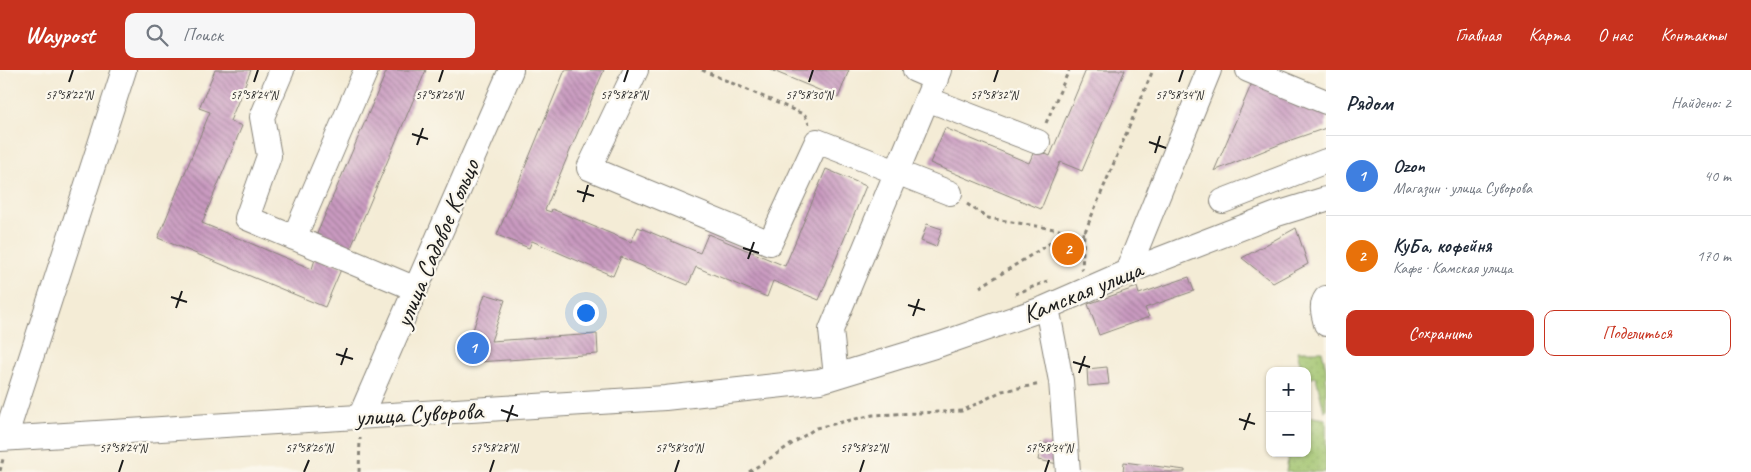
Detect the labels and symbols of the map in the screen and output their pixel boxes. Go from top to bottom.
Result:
text: 57°58'22"N [45,87,94,103]
text: 57°58'24"N [230,87,279,103]
text: 57°58'26"N [415,87,464,103]
text: 57°58'28"N [600,87,649,103]
text: 57°58'30"N [785,87,834,103]
text: 57°58'32"N [970,87,1019,103]
text: 57°58'34"N [1155,87,1204,103]
street label: улица Садовое Кольцо [386,153,487,334]
pin: 2 [1052,230,1084,268]
street label: Камская улица [1018,252,1149,330]
your location [573,300,599,326]
pin: 1 [457,329,489,367]
street label: улица Суворова [353,395,486,433]
text: 57°58'24"N [99,440,148,456]
text: 57°58'26"N [285,440,334,456]
text: 57°58'28"N [470,440,519,456]
text: 57°58'30"N [655,440,704,456]
text: 57°58'32"N [840,440,889,456]
text: 57°58'34"N [1025,440,1074,456]

